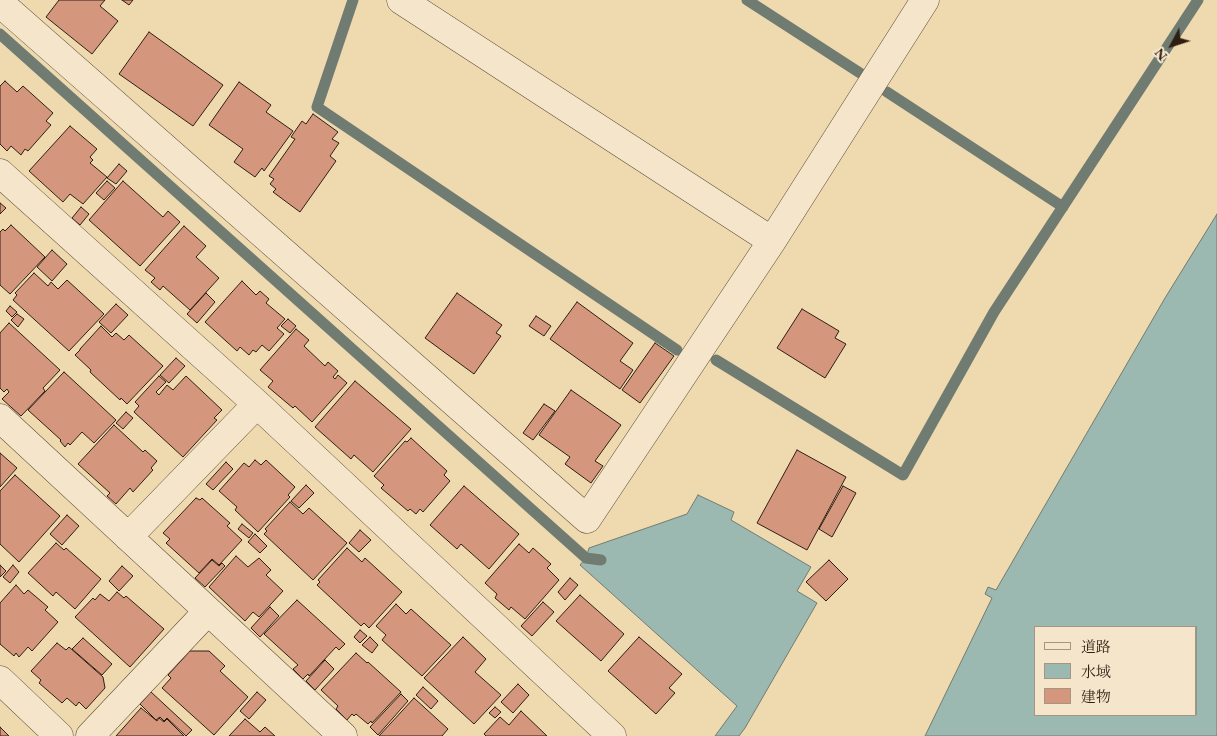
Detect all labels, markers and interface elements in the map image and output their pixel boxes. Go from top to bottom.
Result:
north arrow [1147,20,1197,70]
text: N [1150,45,1171,65]
legend [1034,626,1197,716]
text: 道路 [1081,637,1111,656]
text: 水域 [1081,662,1111,681]
text: 建物 [1081,687,1111,706]

